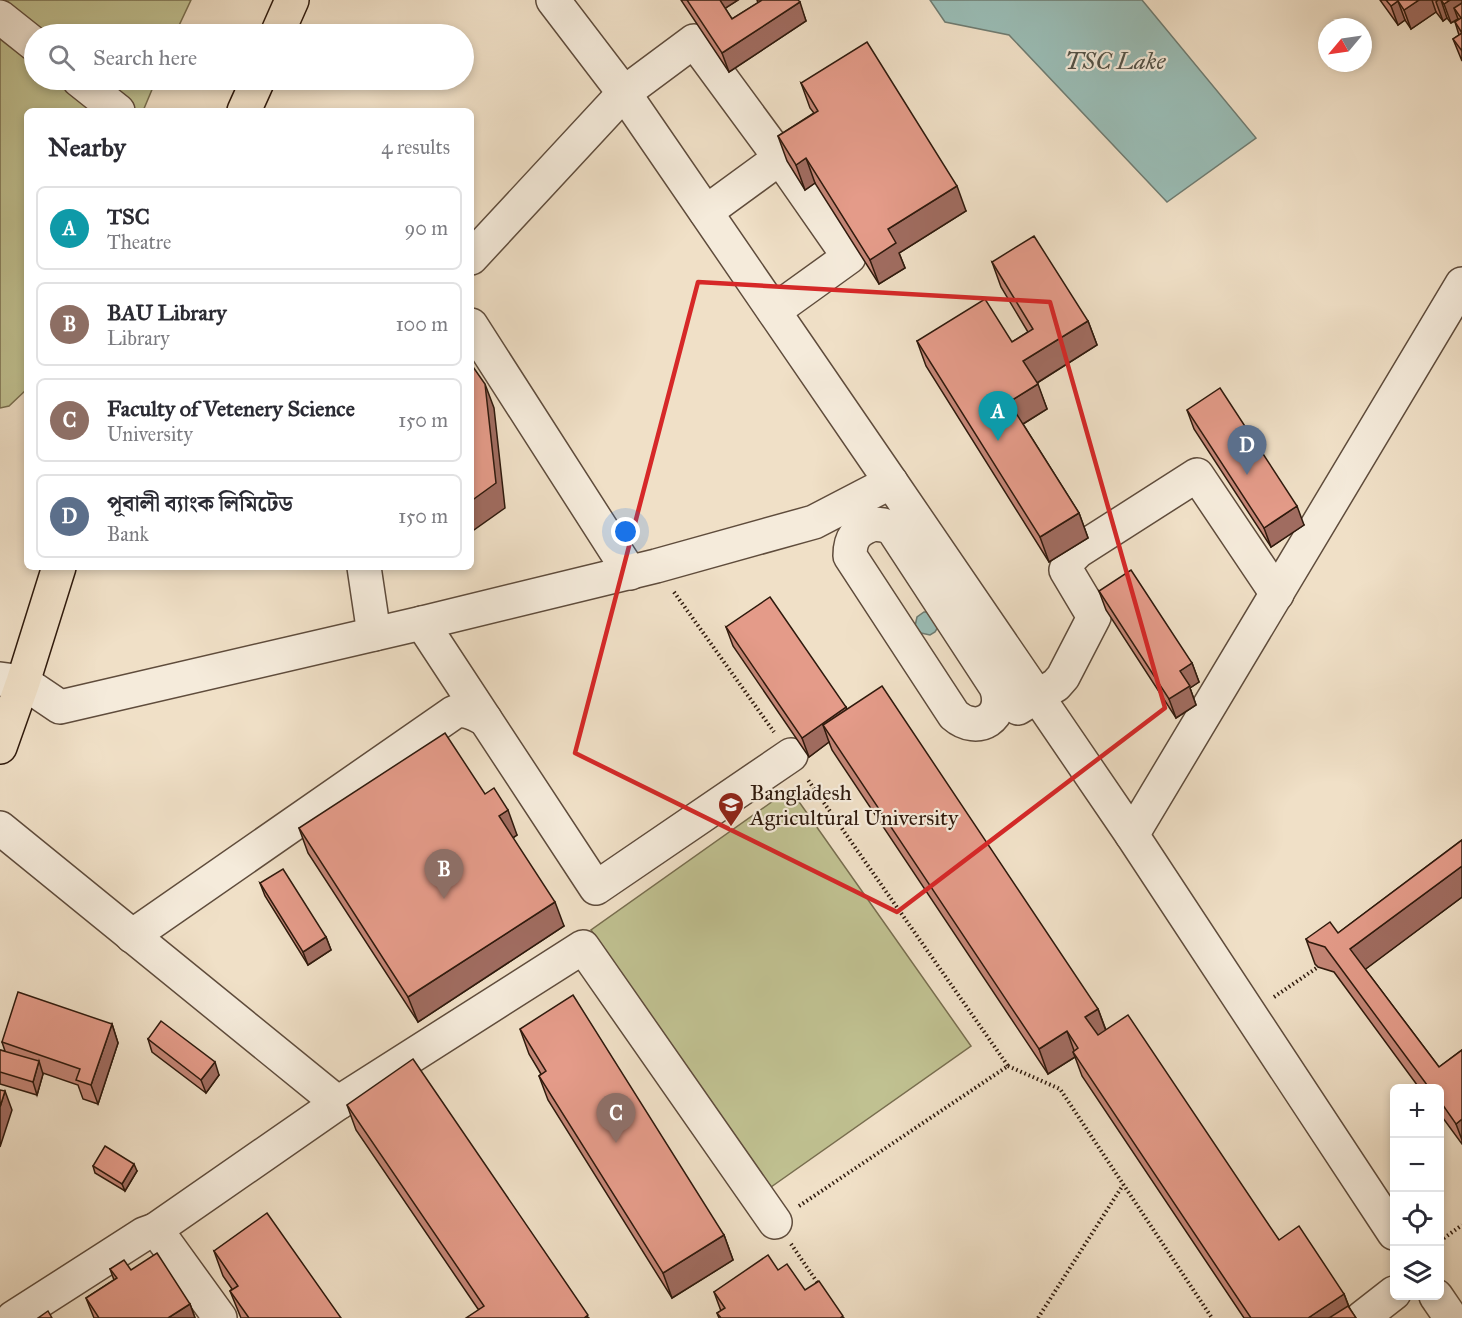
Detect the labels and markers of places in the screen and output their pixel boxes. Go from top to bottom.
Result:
pin: A [978,392,1018,441]
pin: D [1228,426,1266,475]
place label: Bangladesh Agricultural University [749,779,959,831]
school or university icon: Bangladesh Agricultural University [716,790,746,828]
pin: B [424,850,464,899]
pin: C [596,1094,636,1143]

